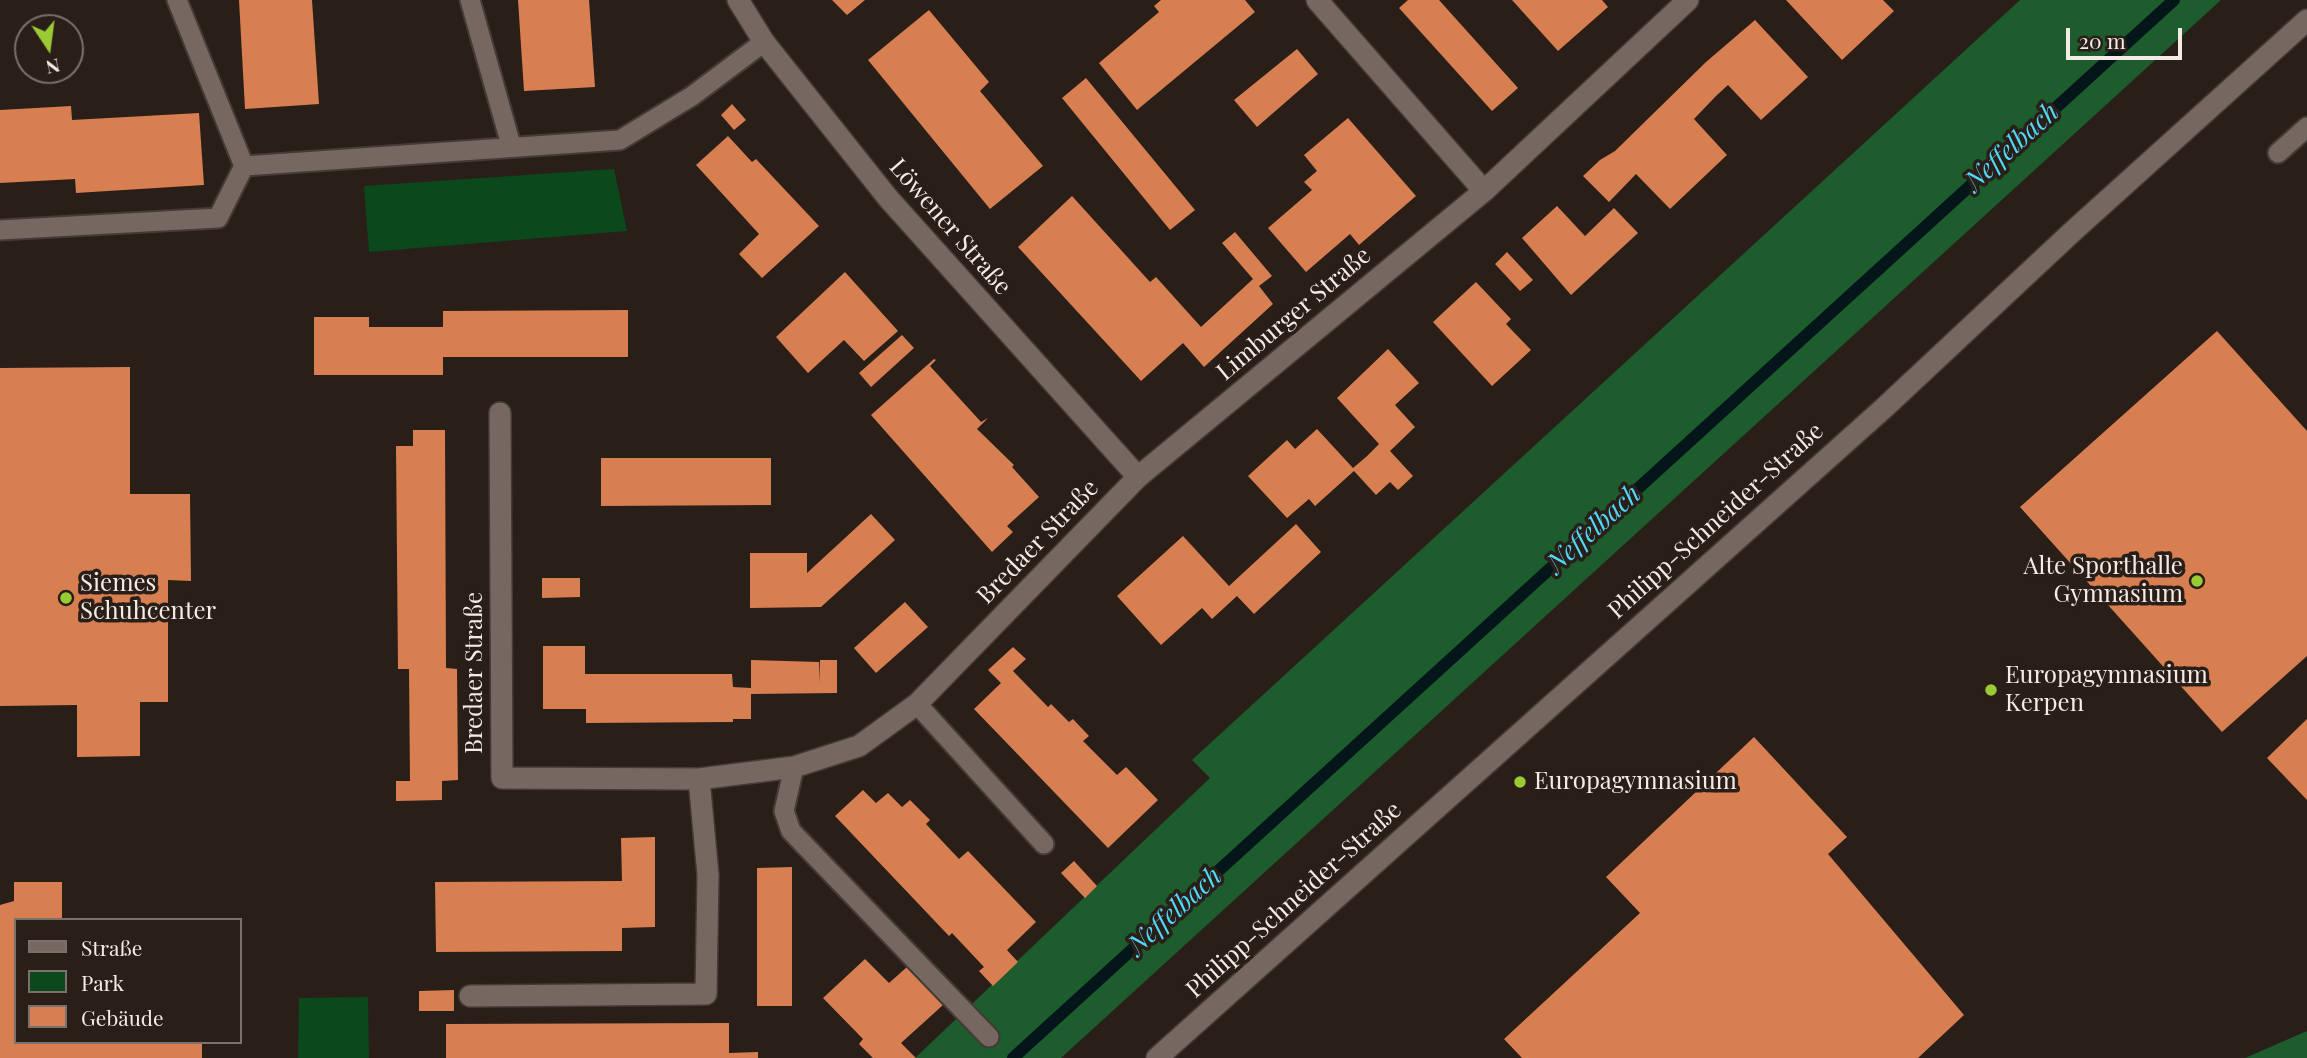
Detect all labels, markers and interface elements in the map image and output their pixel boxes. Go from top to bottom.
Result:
north arrow [14,14,84,84]
scale bar [2069,14,2184,58]
text: 20 m [2079,26,2126,54]
text: N [44,53,63,82]
water label: Neffelbach [1959,97,2065,197]
street label: Löwener Straße [883,153,1017,301]
street label: Limburger Straße [1211,241,1377,387]
street label: Philipp-Schneider-Straße [1603,417,1829,625]
street label: Bredaer Straße [971,474,1105,610]
water label: Neffelbach [1541,479,1647,579]
place label: Alte Sporthalle Gymnasium [2023,553,2183,609]
place label: Siemes Schuhcenter [80,570,216,626]
marker: Alte Sporthalle Gymnasium [2189,573,2205,589]
marker: Siemes Schuhcenter [58,590,74,606]
street label: Bredaer Straße [461,592,489,754]
place label: Europagymnasium Kerpen [2005,662,2208,718]
marker: Europagymnasium Kerpen [1983,682,1999,698]
place label: Europagymnasium [1534,768,1737,796]
marker: Europagymnasium [1512,774,1528,790]
street label: Philipp-Schneider-Straße [1181,796,1407,1004]
water label: Neffelbach [1122,861,1228,961]
legend [14,918,242,1044]
text: Straße [81,933,142,961]
text: Park [81,968,124,996]
text: Gebäude [81,1003,164,1031]

